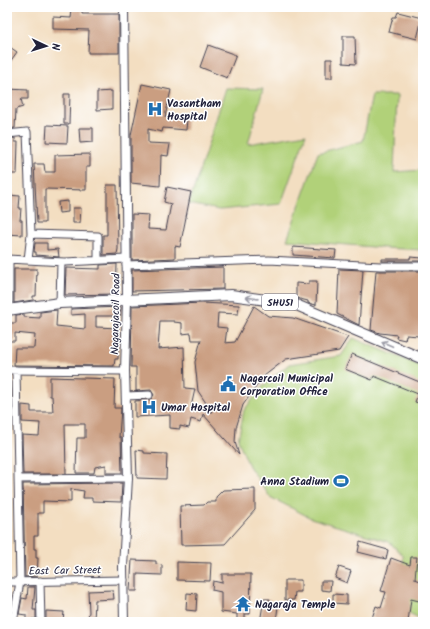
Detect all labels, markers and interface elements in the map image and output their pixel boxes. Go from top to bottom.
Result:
north arrow [26,26,66,66]
text: N [46,43,64,51]
place label: Vasantham Hospital [167,95,221,126]
hospital icon: Vasantham Hospital [146,100,164,118]
street label: Nagarajacoil Road [106,273,126,355]
one-way arrow [246,294,259,302]
road number: SHU51 [262,294,298,310]
one-way arrow [381,339,393,347]
place label: Nagercoil Municipal Corporation Office [240,370,333,401]
public building icon: Nagercoil Municipal Corporation Office [219,375,237,393]
hospital icon: Umar Hospital [140,398,158,416]
place label: Umar Hospital [161,399,230,417]
sports icon: Anna Stadium [332,472,350,490]
place label: Anna Stadium [260,473,329,491]
street label: East Car Street [29,561,102,581]
temple icon: Nagaraja Temple [234,595,252,613]
place label: Nagaraja Temple [255,596,336,614]

